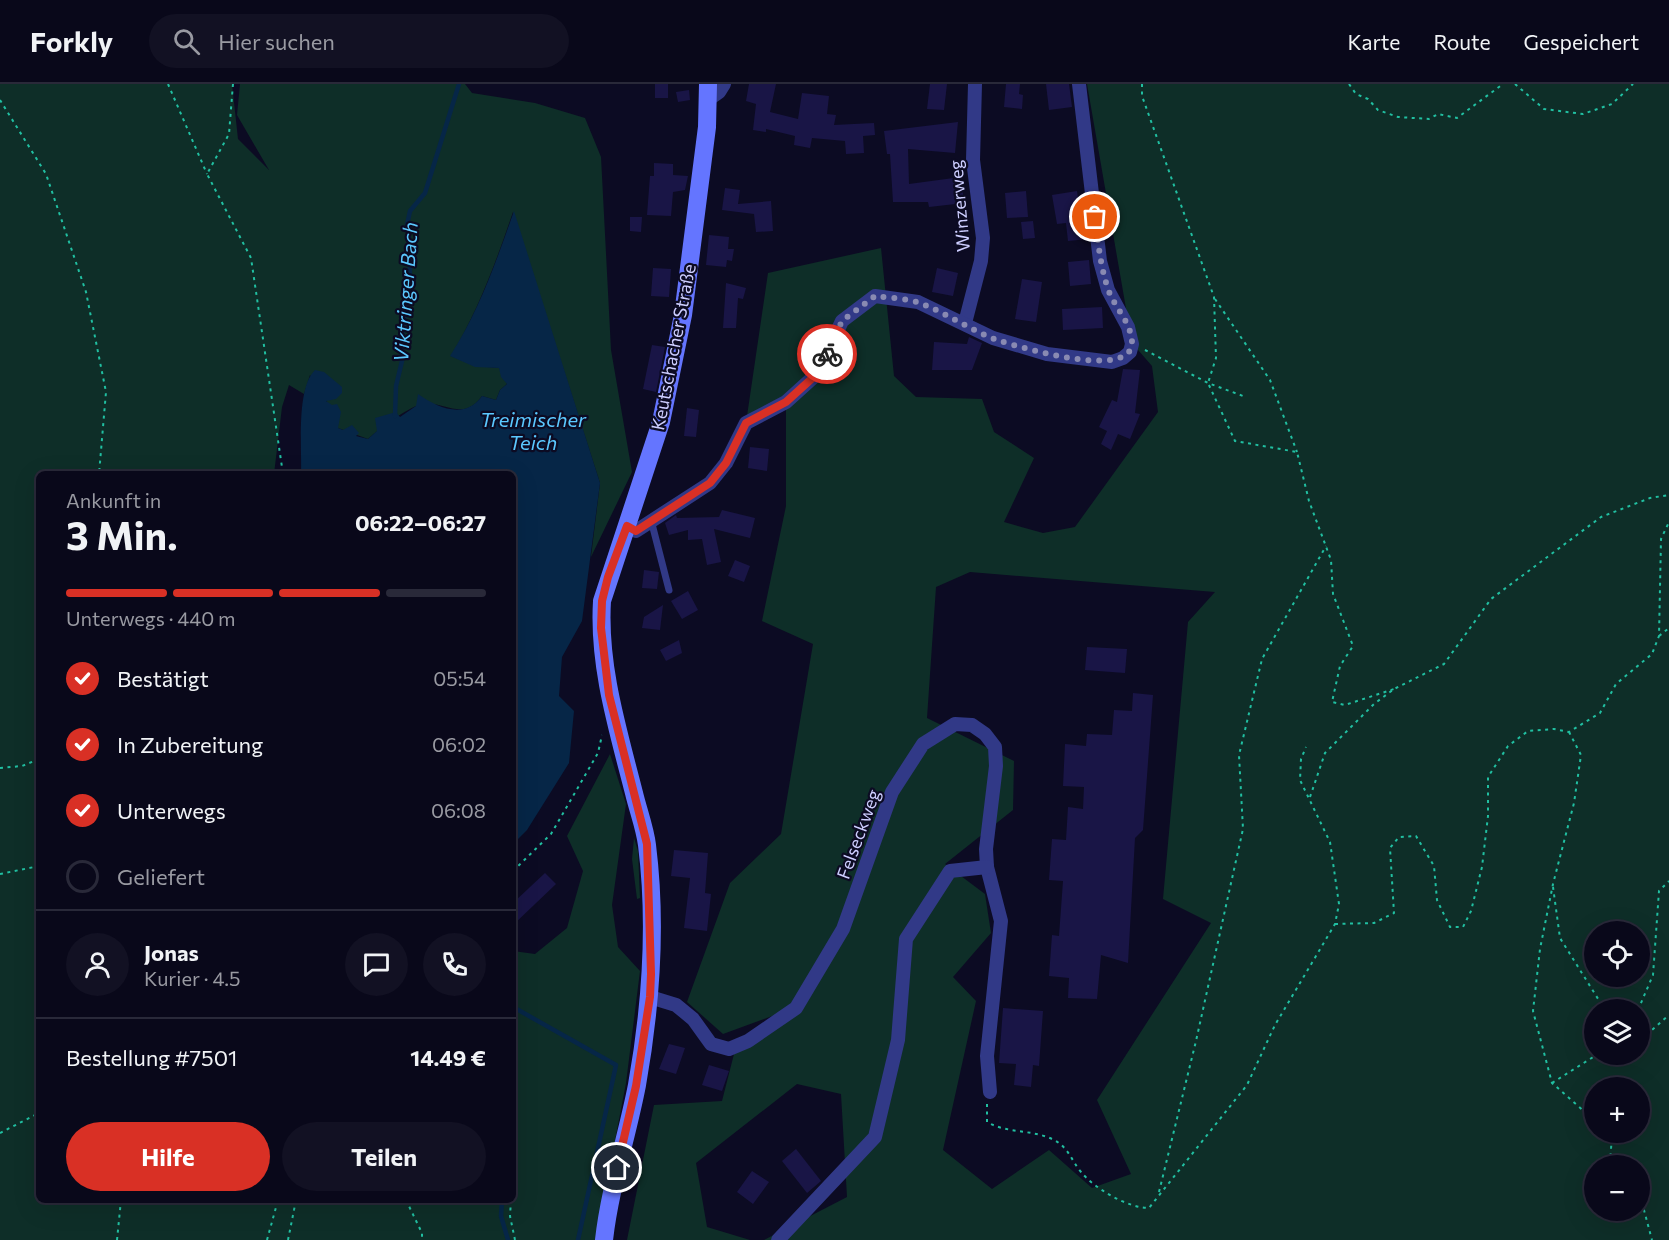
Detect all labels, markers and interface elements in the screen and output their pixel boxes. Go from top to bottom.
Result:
search box [149,14,569,68]
text: Forkly [30,24,113,58]
icon: search [170,25,203,58]
text: Hier suchen [218,28,335,55]
text: Karte [1347,29,1400,54]
text: Route [1433,29,1491,54]
text: Gespeichert [1524,29,1639,54]
street label: Winzerweg [944,159,974,253]
pin [1069,191,1120,242]
icon: bag [1078,200,1111,233]
water label: Viktringer Bach [388,221,422,363]
street label: Keutschacher Straße [646,262,700,432]
courier [797,324,857,384]
icon: bike [811,338,844,371]
water label: Treimischer Teich [480,407,587,454]
text: Ankunft in [66,488,161,512]
text: 06:22–06:27 [355,509,486,536]
text: 3 Min. [66,510,177,558]
text: Unterwegs · 440 m [66,606,236,630]
icon: check [66,662,99,695]
text: Bestätigt [117,665,209,692]
text: 05:54 [433,666,486,690]
icon: check [66,728,99,761]
text: In Zubereitung [117,731,263,758]
text: 06:02 [432,732,486,756]
street label: Felseckweg [832,786,884,882]
icon: check [66,794,99,827]
text: Unterwegs [117,797,226,824]
text: 06:08 [431,798,486,822]
text: Geliefert [117,863,205,890]
map controls [1584,921,1650,1221]
button: locate [1584,921,1650,987]
button: person [66,933,129,996]
button: chat [345,933,408,996]
button: phone [423,933,486,996]
text: Jonas [144,939,199,966]
text: Kurier · 4.5 [144,966,240,990]
button: layers [1584,999,1650,1065]
text: Bestellung #7501 [66,1044,237,1071]
text: 14.49 € [410,1044,486,1071]
button: + [1584,1077,1650,1143]
button: Hilfe [66,1122,270,1191]
button: Teilen [282,1122,486,1191]
pin [591,1142,642,1193]
icon: home [600,1151,633,1184]
button: − [1584,1155,1650,1221]

